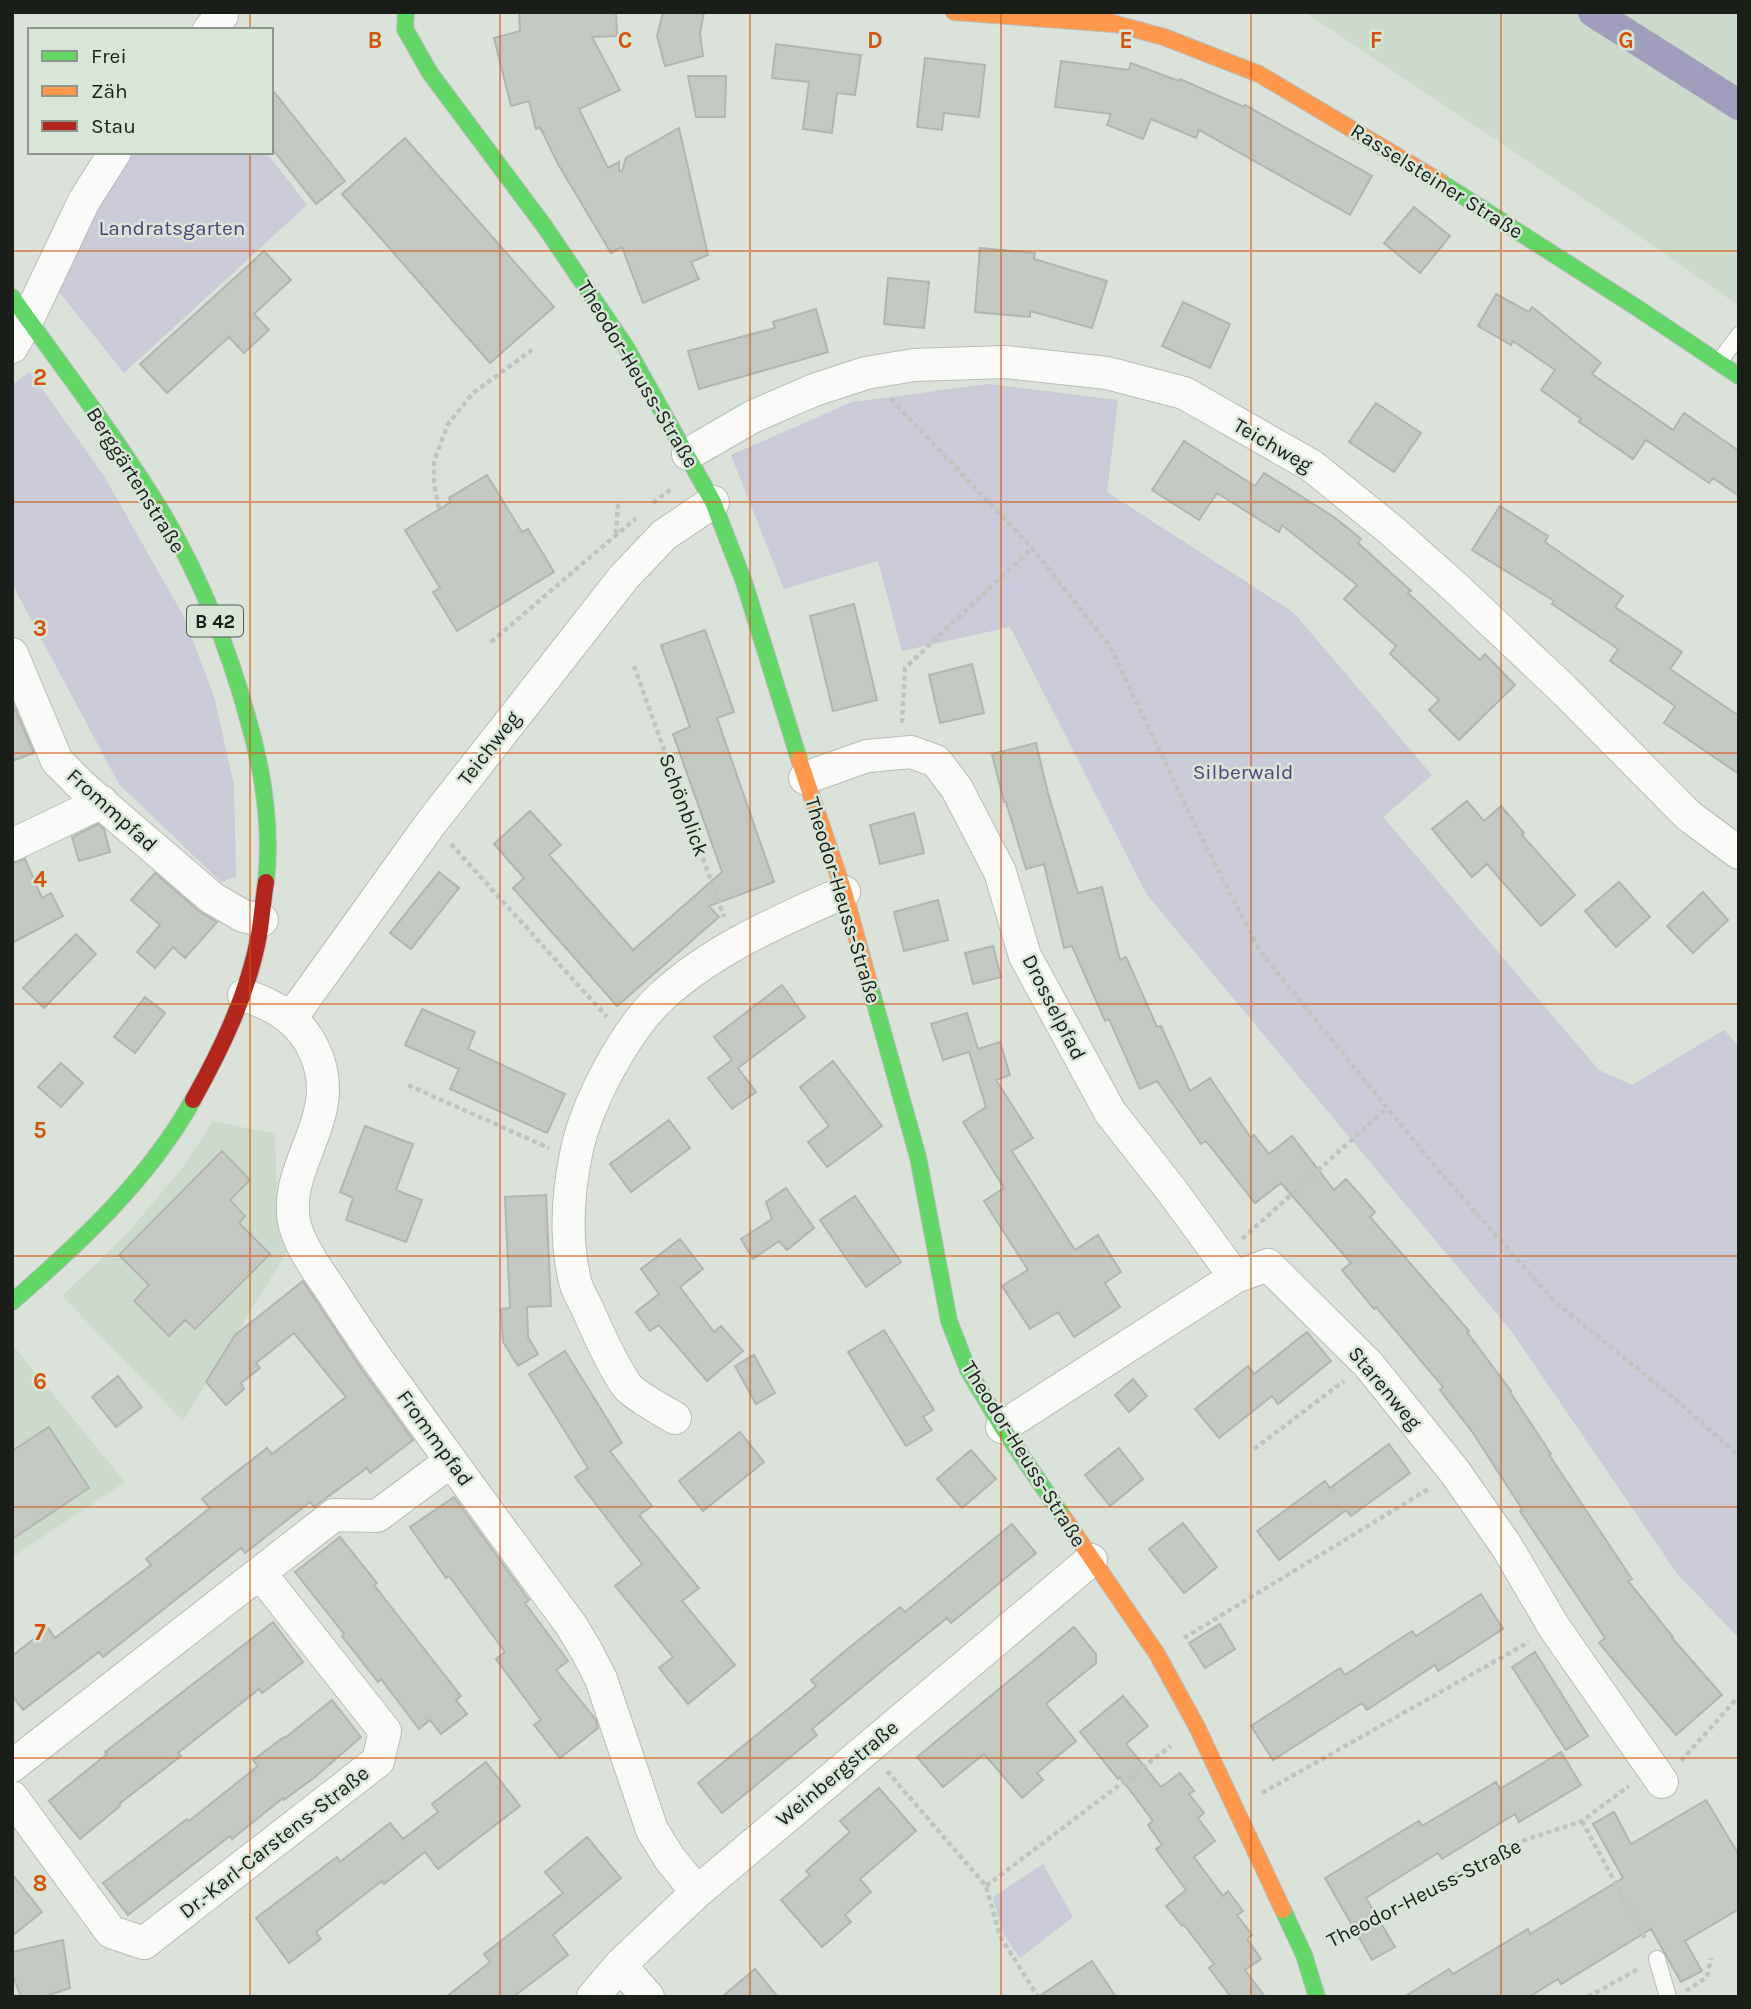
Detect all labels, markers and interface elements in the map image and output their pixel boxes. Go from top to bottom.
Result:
text: B [368,27,382,54]
text: C [618,27,632,54]
text: D [867,27,883,54]
text: E [1119,27,1133,54]
text: F [1370,27,1382,54]
text: G [1618,27,1634,54]
legend [28,28,273,154]
text: Frei [91,44,127,68]
text: Zäh [91,79,128,103]
text: Stau [91,114,136,138]
street label: Rasselsteiner Straße [1346,118,1528,244]
park label: Landratsgarten [99,216,245,240]
street label: Theodor-Heuss-Straße [572,276,704,472]
text: 2 [33,364,47,391]
street label: Berggärtenstraße [82,403,190,557]
street label: Teichweg [1229,413,1317,477]
road number: B 42 [187,606,243,636]
text: 3 [33,615,47,642]
street label: Teichweg [453,706,525,790]
street label: Schönblick [654,750,714,860]
park label: Silberwald [1193,760,1293,784]
street label: Frommpfad [62,763,162,857]
street label: Theodor-Heuss-Straße [800,794,886,1006]
text: 4 [33,866,47,893]
street label: Drosselpfad [1017,950,1091,1064]
text: 5 [33,1117,47,1144]
street label: Starenweg [1343,1342,1427,1435]
street label: Theodor-Heuss-Straße [957,1357,1091,1551]
text: 6 [33,1368,47,1395]
street label: Frommpfad [392,1385,478,1491]
text: 7 [34,1619,46,1646]
street label: Weinbergstraße [771,1715,903,1831]
street label: Dr.-Karl-Carstens-Straße [175,1761,373,1923]
street label: Theodor-Heuss-Straße [1323,1834,1525,1952]
text: 8 [33,1870,47,1897]

